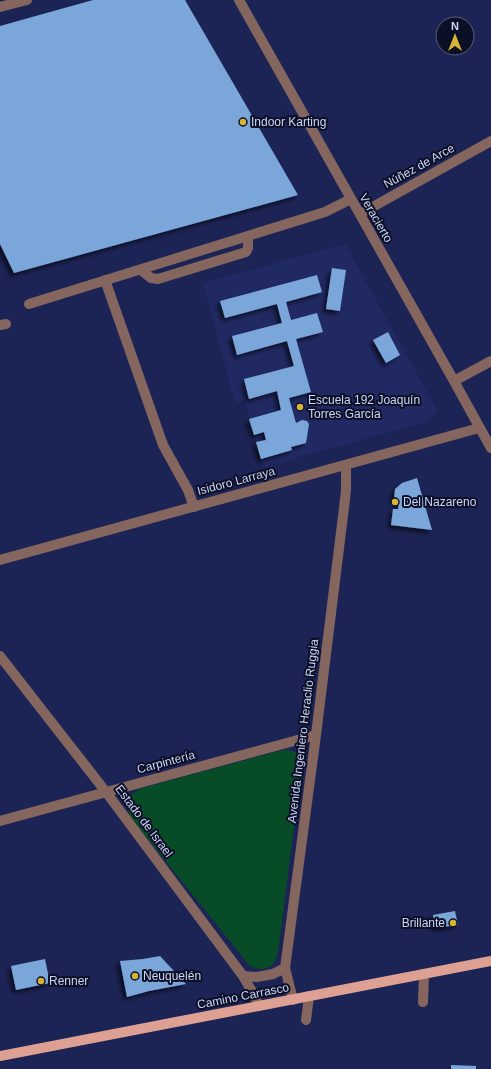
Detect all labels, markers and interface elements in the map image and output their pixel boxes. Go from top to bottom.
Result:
north arrow [435,16,475,56]
text: N [451,20,459,32]
place label: Indoor Karting [251,115,326,129]
marker: Indoor Karting [238,117,248,127]
street label: Núñez de Arce [381,141,457,191]
street label: Veracierto [356,191,396,245]
place label: Escuela 192 Joaquín Torres García [308,393,420,421]
marker: Escuela 192 Joaquín Torres García [295,402,305,412]
street label: Isidoro Larraya [196,464,277,498]
place label: Del Nazareno [403,495,477,509]
marker: Del Nazareno [390,497,400,507]
street label: Avenida Ingeniero Heraclio Ruggia [285,638,321,824]
street label: Carpintería [136,747,197,776]
street label: Estado de Israel [112,782,176,860]
place label: Brillante [402,916,445,930]
marker: Brillante [448,918,458,928]
place label: Neuquelén [143,969,201,983]
marker: Neuquelén [130,971,140,981]
place label: Renner [49,974,88,988]
marker: Renner [36,976,46,986]
street label: Camino Carrasco [196,980,290,1012]

